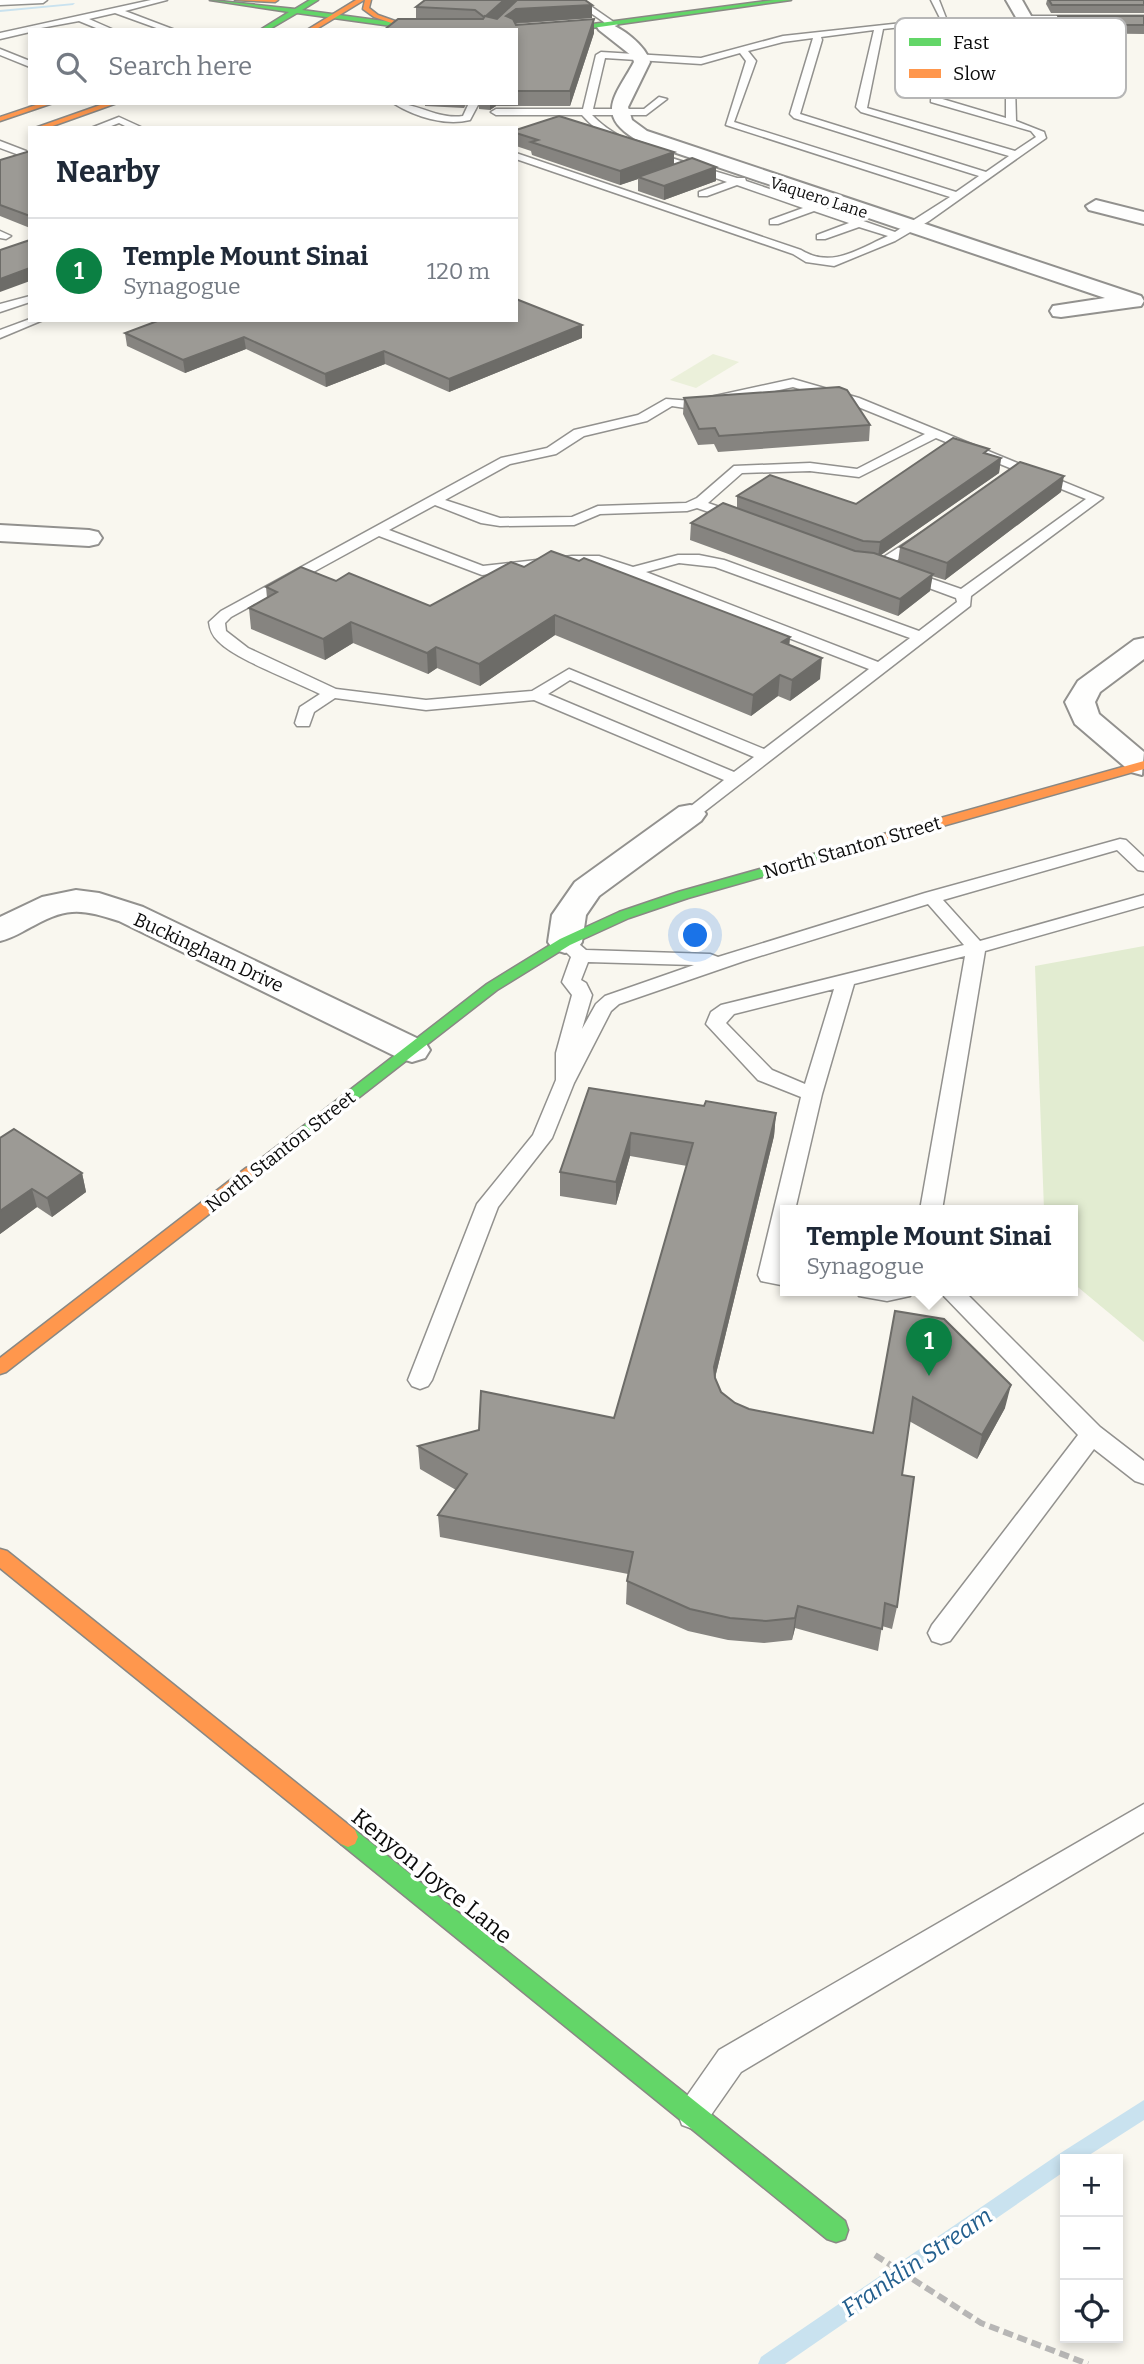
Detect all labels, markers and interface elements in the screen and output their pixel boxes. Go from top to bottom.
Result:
legend [895,18,1126,98]
search box [28,28,518,105]
text: Fast [953,31,990,54]
icon: search [52,48,90,86]
text: Search here [108,51,252,82]
text: Slow [953,62,996,85]
text: Nearby [56,154,160,190]
street label: Vaquero Lane [768,173,870,222]
text: Temple Mount Sinai [123,241,368,272]
text: 1 [74,257,84,285]
text: 120 m [427,257,490,285]
text: Synagogue [123,272,241,300]
street label: North Stanton Street [761,811,944,884]
street label: Buckingham Drive [130,908,287,997]
your location [678,918,712,952]
street label: North Stanton Street [201,1086,360,1217]
popup [780,1205,1078,1296]
text: Temple Mount Sinai [806,1221,1052,1252]
text: Synagogue [806,1252,924,1280]
pin: 1 [906,1318,952,1376]
street label: Kenyon Joyce Lane [346,1803,518,1949]
map controls [1060,2154,1123,2343]
button: + [1060,2154,1123,2217]
water label: Franklin Stream [837,2201,997,2323]
button: − [1060,2217,1123,2280]
button: locate [1060,2280,1123,2343]

